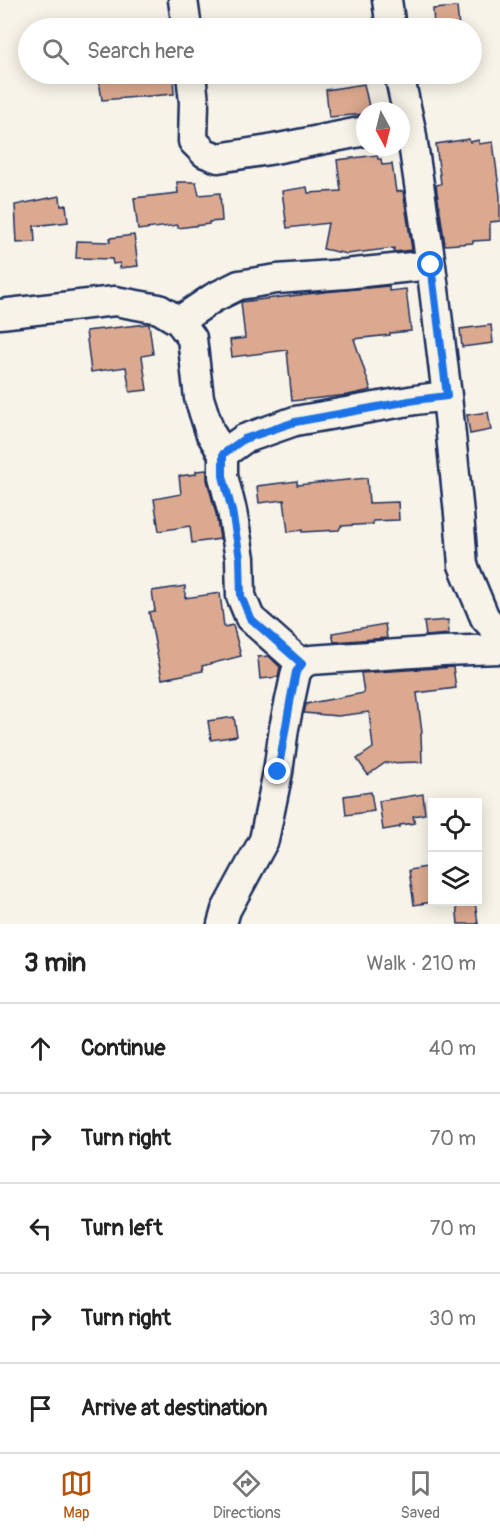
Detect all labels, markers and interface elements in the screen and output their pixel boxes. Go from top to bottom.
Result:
search box [18,18,482,84]
icon: search [39,35,72,68]
text: Search here [87,37,194,65]
north arrow [356,102,410,156]
route start [417,251,443,277]
route end [264,758,290,784]
map controls [428,798,482,906]
button: locate [428,798,482,852]
button: layers [428,852,482,906]
text: 3 min [24,947,86,979]
text: Walk · 210 m [367,951,476,976]
icon: ahead [24,1032,57,1065]
text: Continue [81,1034,165,1062]
text: 40 m [429,1036,476,1061]
icon: right [24,1122,57,1155]
text: Turn right [81,1124,171,1152]
text: 70 m [430,1126,476,1151]
icon: left [24,1212,57,1245]
text: Turn left [81,1214,163,1242]
text: 70 m [430,1216,476,1241]
icon: right [24,1302,57,1335]
text: Turn right [81,1304,171,1332]
text: 30 m [429,1306,476,1331]
icon: arrive [24,1392,57,1425]
text: Arrive at destination [81,1394,267,1422]
tab: Map [60,1467,93,1523]
tab: Directions [213,1467,281,1523]
tab: Saved [400,1467,440,1523]

